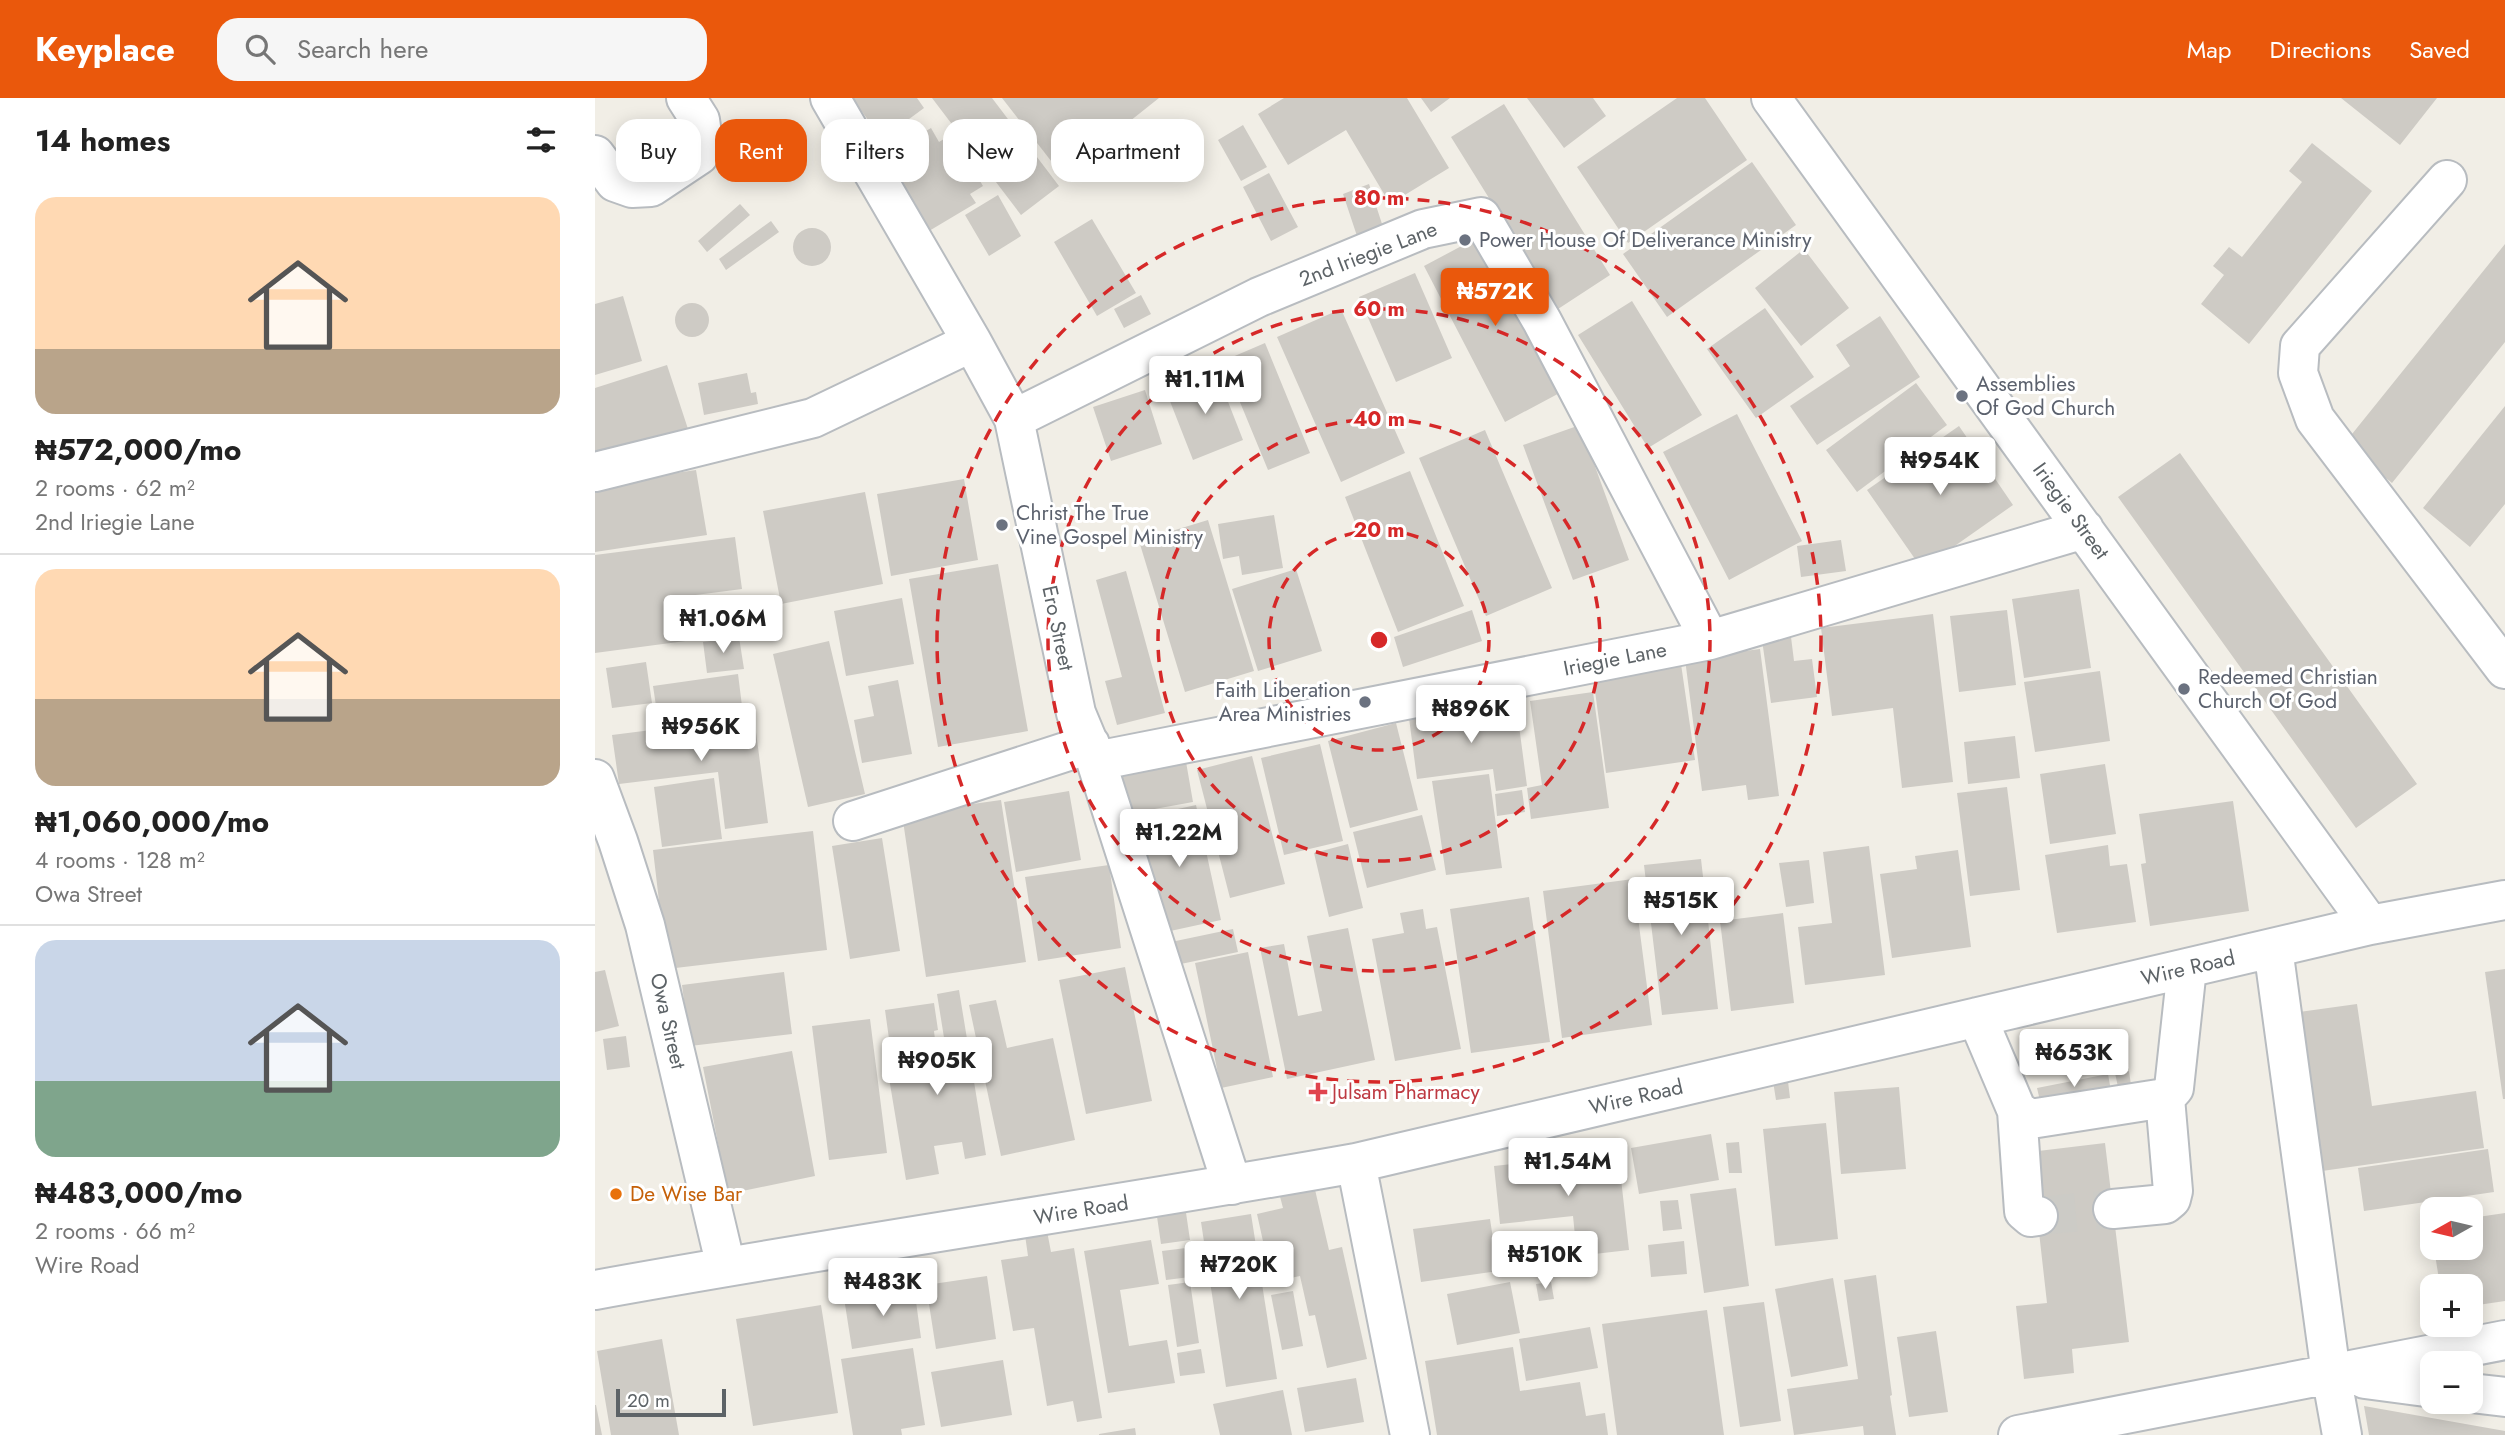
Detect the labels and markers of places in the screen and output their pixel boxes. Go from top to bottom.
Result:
place label: Power House Of Deliverance Ministry [1479,225,1812,255]
marker: Power House Of Deliverance Ministry [1457,232,1473,248]
pin: ₦572K [1446,268,1544,328]
pin: ₦1.11M [1148,356,1262,416]
place label: Assemblies Of God Church [1976,369,2115,423]
marker: Assemblies Of God Church [1954,388,1970,404]
pin: ₦954K [1891,438,1989,497]
place label: Christ The True Vine Gospel Ministry [1016,498,1204,552]
marker: Christ The True Vine Gospel Ministry [994,517,1010,533]
pin: ₦1.06M [666,596,780,655]
centre of rings [1367,628,1391,652]
place label: Redeemed Christian Church Of God [2198,662,2378,716]
place label: Faith Liberation Area Ministries [1215,675,1351,729]
marker: Redeemed Christian Church Of God [2176,681,2192,697]
pin: ₦896K [1422,686,1520,745]
marker: Faith Liberation Area Ministries [1357,694,1373,710]
pin: ₦956K [652,704,750,763]
pin: ₦1.22M [1122,810,1236,869]
pin: ₦515K [1632,878,1730,937]
pin: ₦653K [2025,1030,2123,1089]
pin: ₦905K [888,1038,986,1097]
place label: Julsam Pharmacy [1329,1077,1480,1107]
marker: Julsam Pharmacy [1310,1084,1326,1100]
pin: ₦1.54M [1511,1138,1625,1198]
place label: De Wise Bar [630,1179,743,1209]
marker: De Wise Bar [608,1186,624,1202]
pin: ₦510K [1496,1232,1594,1291]
pin: ₦720K [1190,1242,1288,1301]
pin: ₦483K [834,1258,932,1318]

